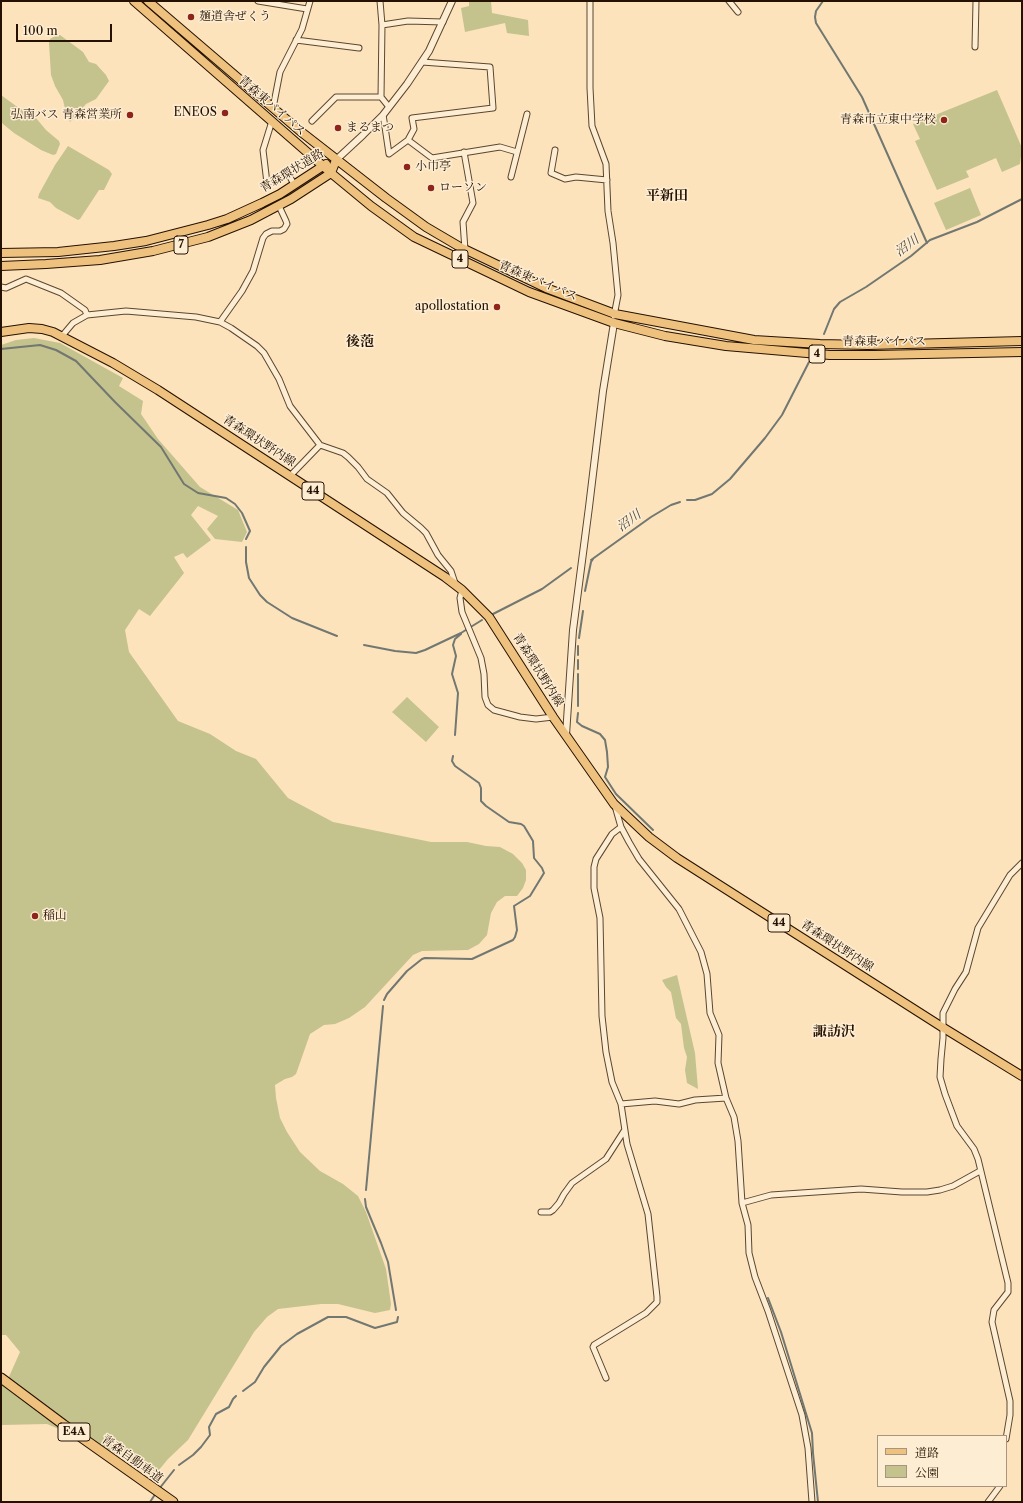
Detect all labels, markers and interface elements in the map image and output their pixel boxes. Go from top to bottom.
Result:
place label: 麺道舎ぜくう [199,10,271,24]
marker: 麺道舎ぜくう [186,12,196,22]
scale bar [18,16,114,42]
text: 100 m [23,23,58,38]
street label: 青森東バイパス [236,73,308,139]
place label: ENEOS [173,106,217,120]
place label: 弘南バス 青森営業所 [11,108,122,122]
marker: ENEOS [220,108,230,118]
marker: 弘南バス 青森営業所 [125,110,135,120]
place label: 青森市立東中学校 [840,113,936,127]
marker: 青森市立東中学校 [939,115,949,125]
place label: まるまつ [346,121,394,135]
marker: まるまつ [333,123,343,133]
street label: 青森環状道路 [257,146,327,196]
place label: 小巾亭 [415,160,451,174]
marker: 小巾亭 [402,162,412,172]
place label: ローソン [439,181,487,195]
marker: ローソン [426,183,436,193]
district label: 平新田 [646,188,688,204]
water label: 沼川 [892,232,922,260]
road number: 7 [174,236,188,254]
road number: 4 [452,250,468,268]
street label: 青森東バイパス [497,258,579,304]
place label: apollostation [415,300,489,314]
marker: apollostation [492,302,502,312]
district label: 後萢 [346,334,374,350]
street label: 青森東バイパス [842,335,926,349]
road number: 4 [809,345,825,363]
street label: 青森環状野内線 [220,412,298,470]
road number: 44 [302,482,324,500]
water label: 沼川 [614,507,644,535]
street label: 青森環状野内線 [510,631,566,709]
place label: 稲山 [43,909,67,923]
marker: 稲山 [30,911,40,921]
road number: 44 [768,914,790,932]
street label: 青森環状野内線 [798,917,876,975]
district label: 諏訪沢 [813,1024,855,1040]
road number: E4A [58,1423,90,1441]
street label: 青森自動車道 [99,1432,165,1486]
legend [877,1435,1007,1487]
text: 道路 [915,1445,939,1460]
text: 公園 [915,1465,939,1480]

